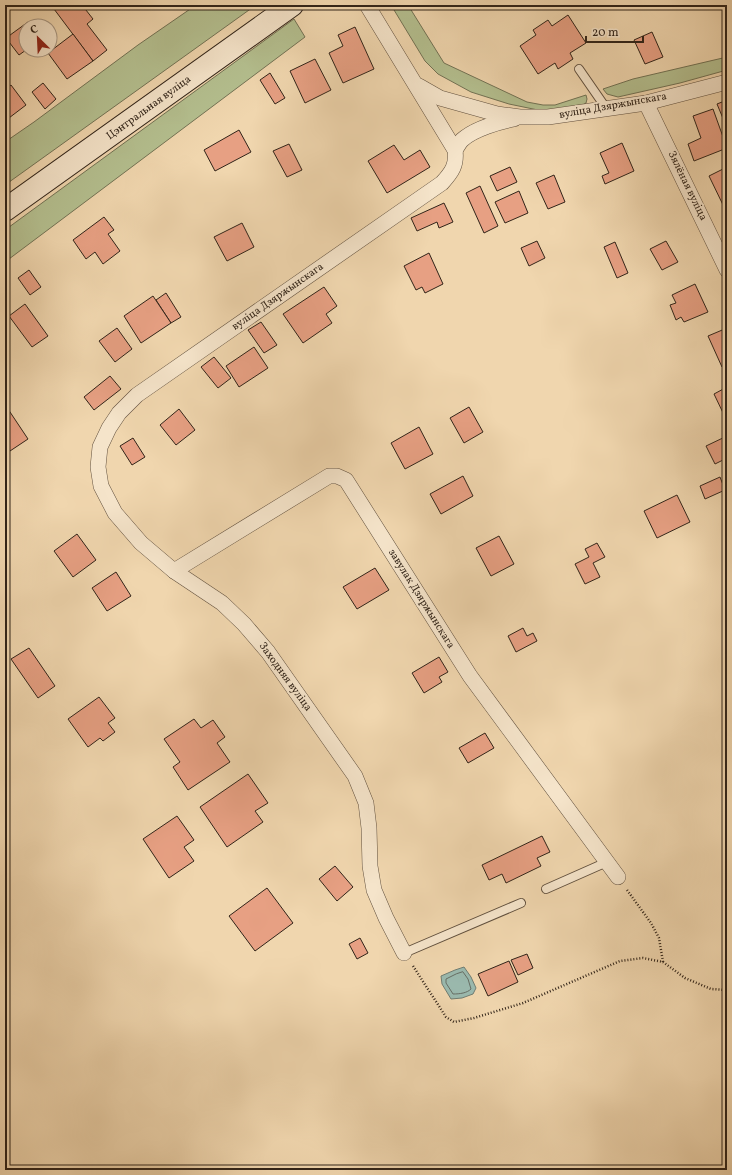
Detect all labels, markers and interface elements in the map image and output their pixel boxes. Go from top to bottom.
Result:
north arrow [18,18,58,58]
scale bar [586,18,643,44]
text: С [28,22,41,39]
text: 20 m [592,25,619,41]
street label: Цэнтральная вуліца [104,72,195,144]
street label: вуліца Дзяржынскага [558,89,668,123]
street label: Зялёная вуліца [664,149,711,224]
street label: вуліца Дзяржынскага [229,259,327,334]
street label: завулак Дзяржынскага [384,546,458,652]
street label: Заходняя вуліца [255,639,315,715]

